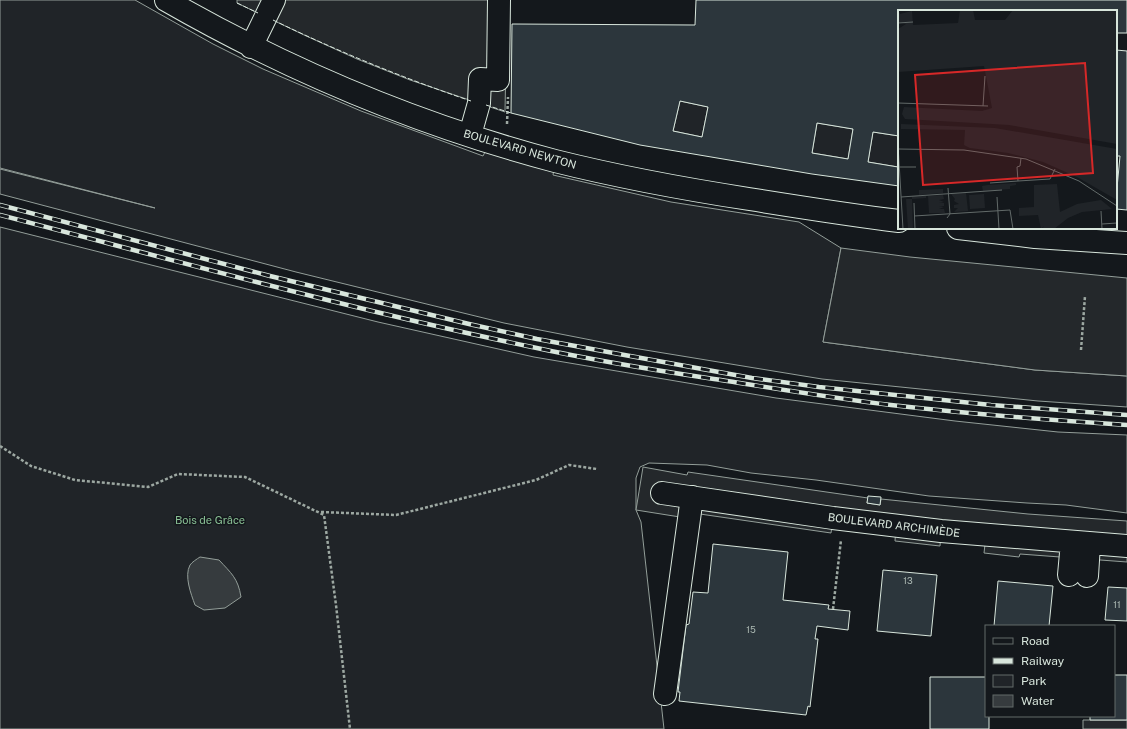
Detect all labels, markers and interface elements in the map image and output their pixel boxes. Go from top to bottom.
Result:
inset map [898,10,1117,229]
street label: BOULEVARD NEWTON [462,127,578,171]
street label: BOULEVARD ARCHIMÈDE [827,510,961,539]
park label: Bois de Grâce [175,514,245,526]
house number: 13 [903,575,913,586]
house number: 11 [1113,599,1121,610]
house number: 15 [746,624,756,635]
legend [985,625,1115,717]
text: Road [1021,634,1049,648]
text: Railway [1021,654,1065,668]
text: Park [1021,674,1047,688]
text: Water [1021,694,1055,708]

